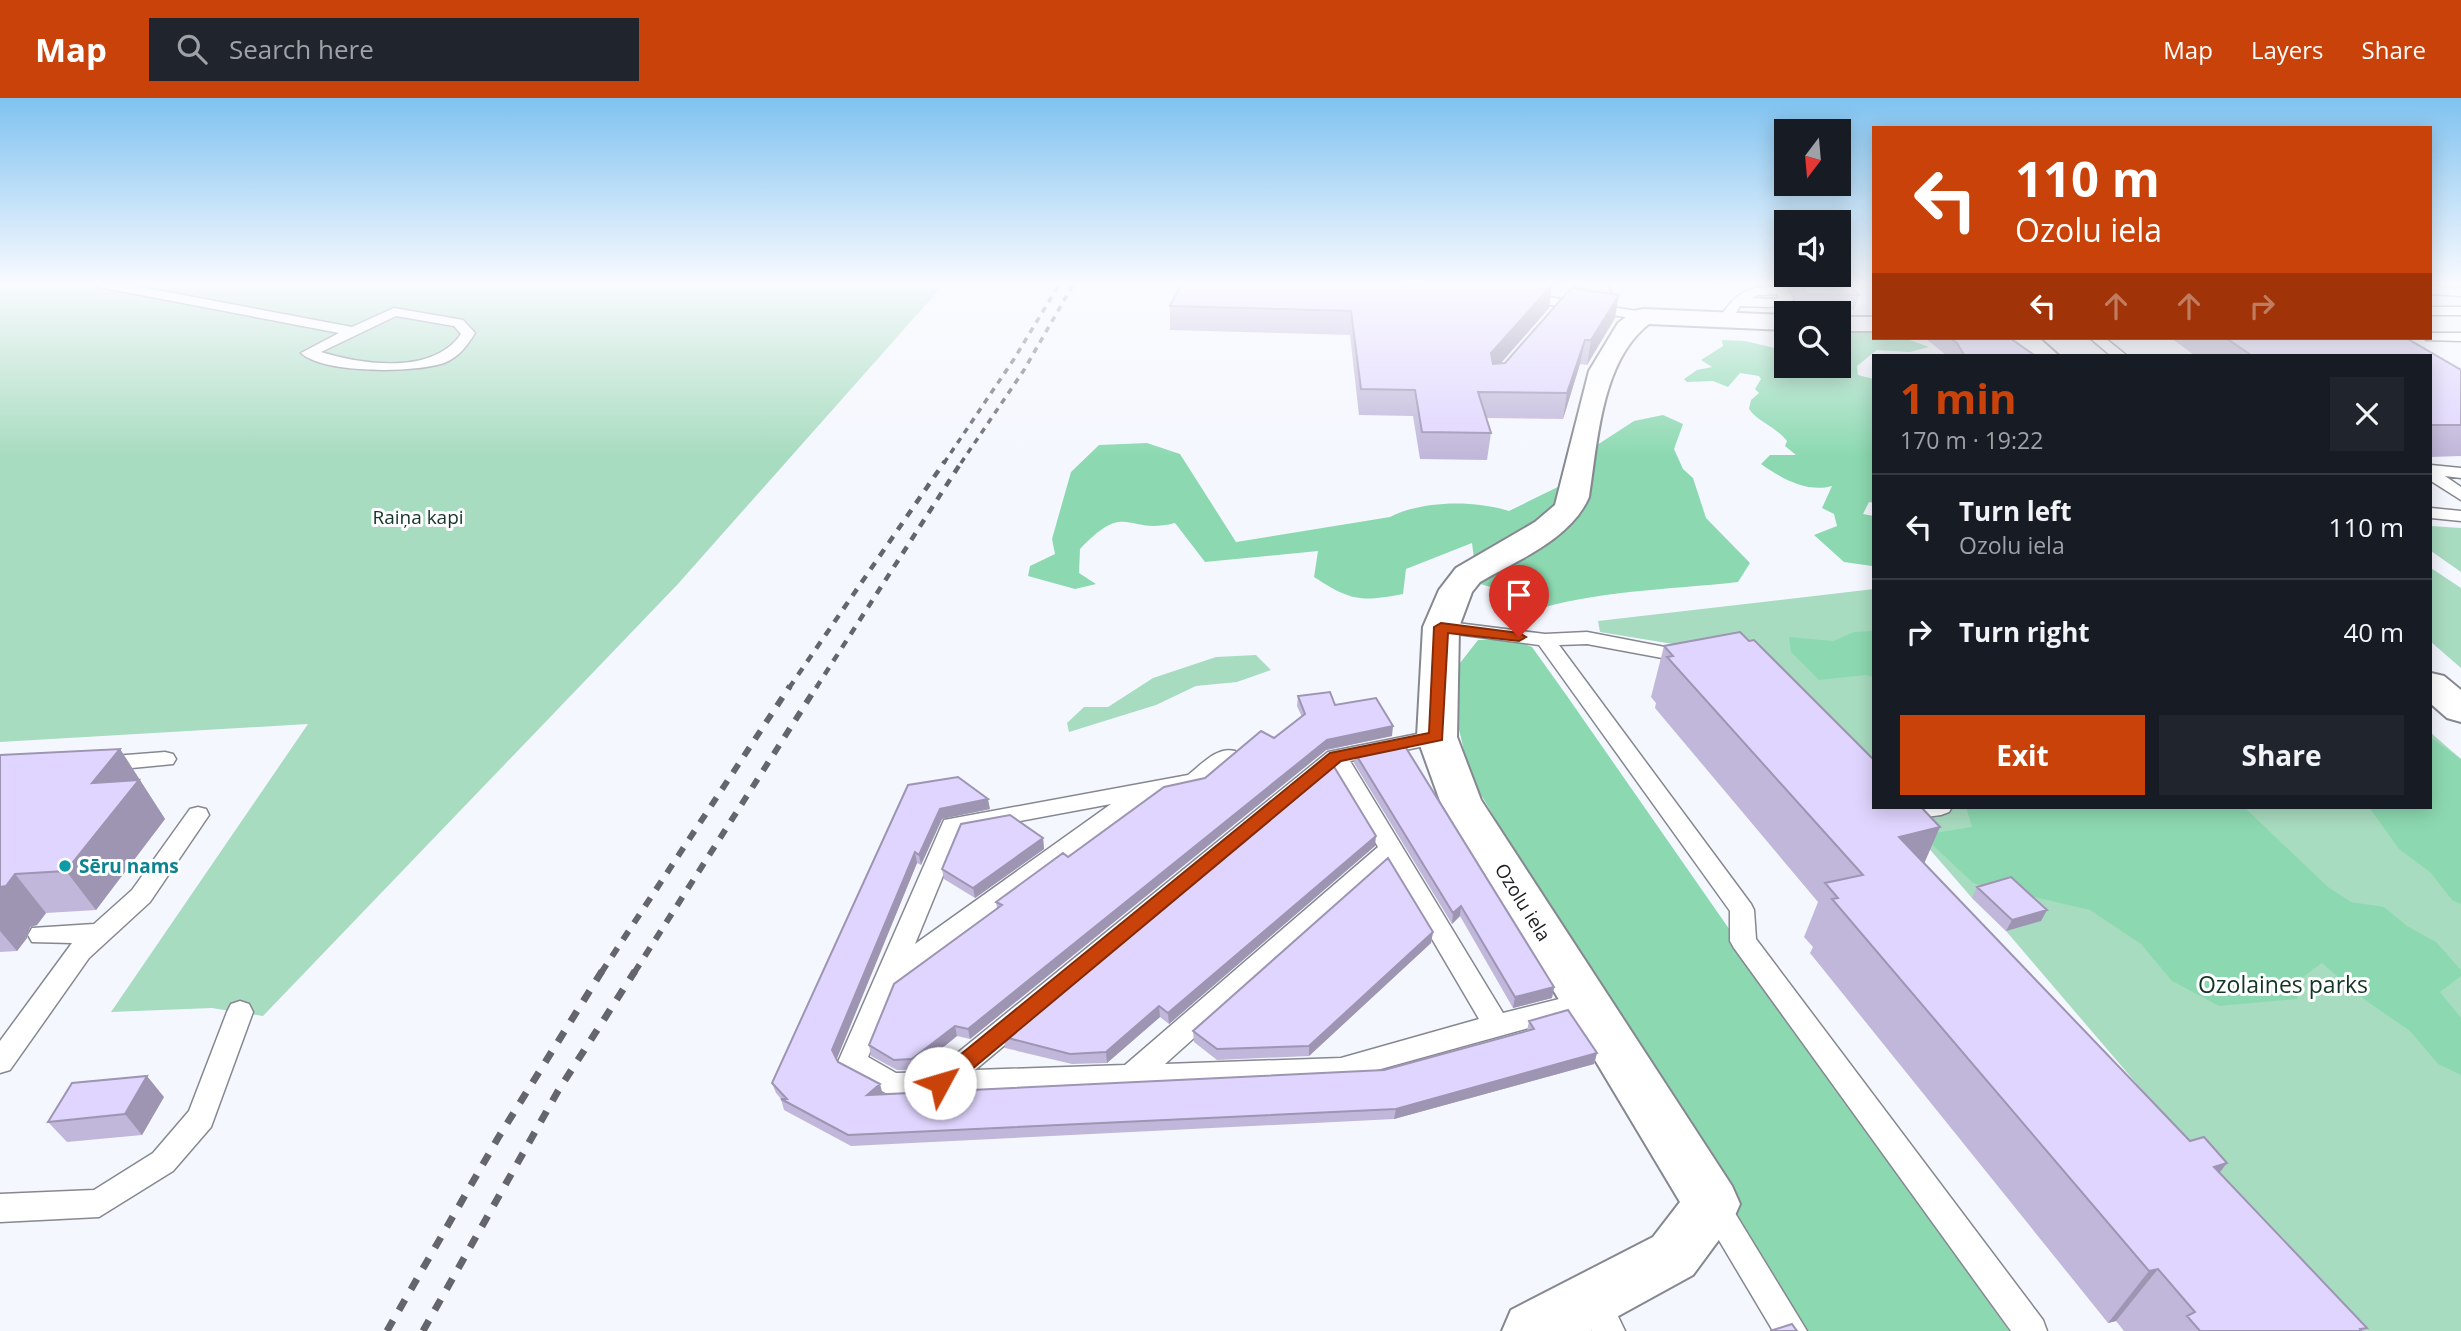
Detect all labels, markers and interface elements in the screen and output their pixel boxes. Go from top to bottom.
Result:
search box [149,18,639,81]
text: Map [35,27,107,72]
icon: search [173,30,211,68]
text: Search here [229,31,374,67]
text: Map [2163,33,2213,66]
text: Layers [2251,33,2324,66]
text: Share [2362,33,2426,66]
north arrow [1774,119,1852,196]
map controls [1774,119,1851,378]
text: 110 m [2015,145,2160,211]
icon: left [1900,154,1991,245]
text: Ozolu iela [2015,208,2162,251]
button: sound [1774,210,1851,287]
icon: left [2024,287,2062,325]
icon: ahead [2097,287,2135,325]
icon: ahead [2170,287,2208,325]
icon: right [2243,287,2281,325]
button: search [1774,301,1851,378]
text: 1 min [1900,369,2017,426]
button: close [2330,377,2404,451]
text: 170 m · 19:22 [1900,424,2043,456]
text: Turn left [1959,493,2071,529]
park label: Raiņa kapi [372,504,464,530]
icon: left [1900,508,1938,546]
text: 110 m [2329,509,2404,545]
text: Ozolu iela [1959,529,2065,561]
pin [1489,565,1549,637]
icon: arrive [1500,576,1538,614]
icon: right [1900,613,1938,651]
text: Turn right [1959,614,2090,650]
text: 40 m [2343,614,2404,650]
button: Exit [1900,715,2145,795]
button: Share [2159,715,2404,795]
place label: Sēru nams [79,853,179,879]
marker: Sēru nams [57,858,73,874]
street label: Ozolu iela [1489,858,1557,946]
park label: Ozolaines parks [2198,968,2368,1000]
position arrow [903,1046,977,1120]

